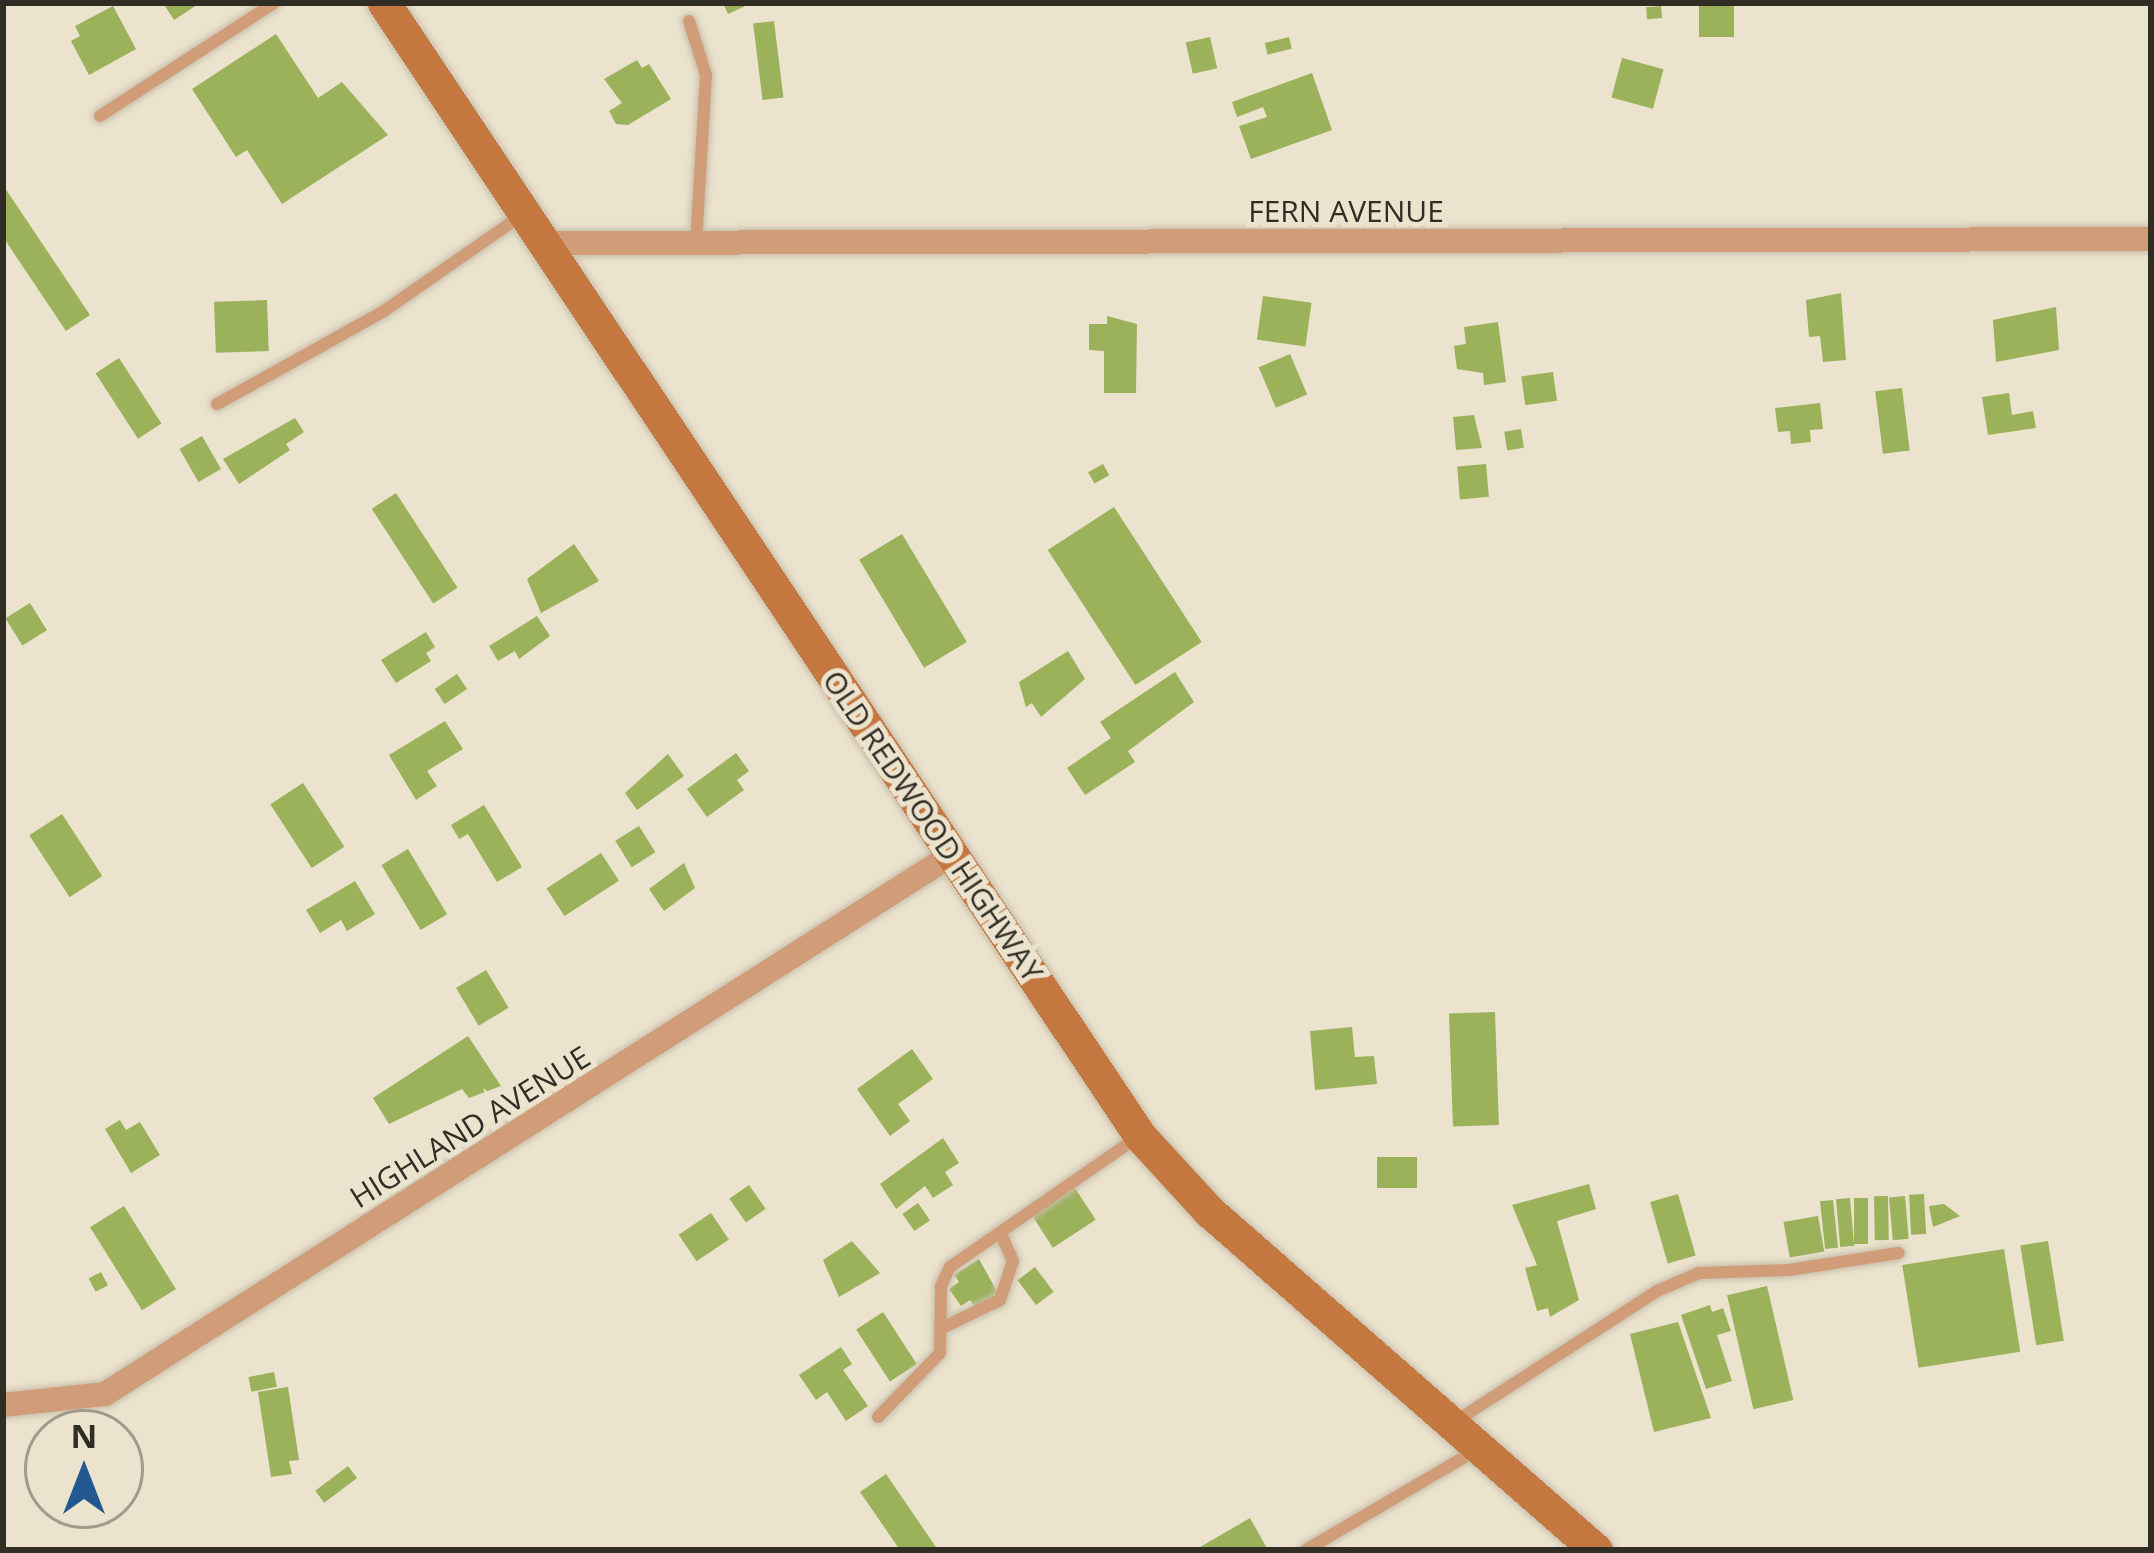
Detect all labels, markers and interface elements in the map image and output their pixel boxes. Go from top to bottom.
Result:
street label: FERN AVENUE [1248,193,1444,229]
street label: OLD REDWOOD HIGHWAY [815,664,1051,988]
street label: HIGHLAND AVENUE [343,1039,597,1215]
north arrow [24,1409,144,1529]
text: N [71,1413,97,1458]

